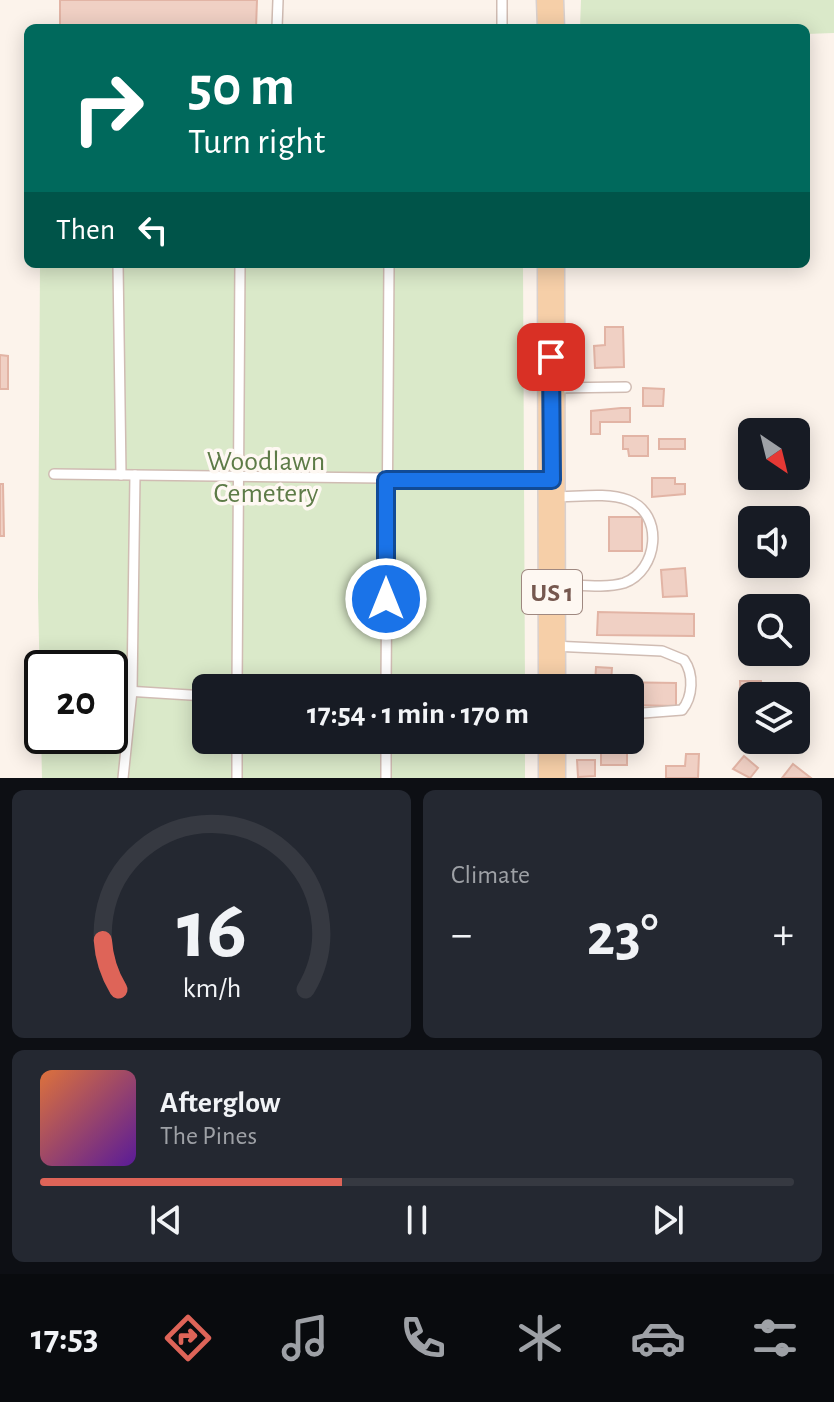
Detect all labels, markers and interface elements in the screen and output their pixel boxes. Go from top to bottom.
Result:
icon: right [56,56,160,160]
text: 50 m [188,59,295,115]
text: Turn right [188,124,325,160]
icon: left [131,208,175,252]
text: Then [56,215,115,245]
pin [517,323,585,391]
icon: arrive [529,335,573,379]
north arrow [738,418,810,490]
map controls [738,418,810,754]
park label: Woodlawn Cemetery [207,448,325,508]
button: sound [738,506,810,578]
position arrow [344,557,428,641]
road number: US 1 [522,570,582,614]
button: search [738,594,810,666]
speed limit sign: 20 [24,650,128,754]
button: layers [738,682,810,754]
text: 17:54 · 1 min · 170 m [307,699,529,729]
text: Climate [451,862,530,888]
text: 16 [176,889,247,973]
text: 23° [587,906,658,966]
text: − [451,913,472,957]
text: + [773,913,794,957]
text: km/h [182,974,241,1003]
text: Afterglow [160,1088,281,1118]
text: The Pines [160,1123,257,1149]
icon: previous [144,1198,188,1242]
icon: pause [395,1198,439,1242]
icon: next [646,1198,690,1242]
icon: directions [160,1310,216,1366]
icon: music [277,1310,333,1366]
icon: phone [395,1310,451,1366]
icon: climate [512,1310,568,1366]
icon: car [630,1310,686,1366]
icon: filters [747,1310,803,1366]
text: 17:53 [31,1320,99,1356]

